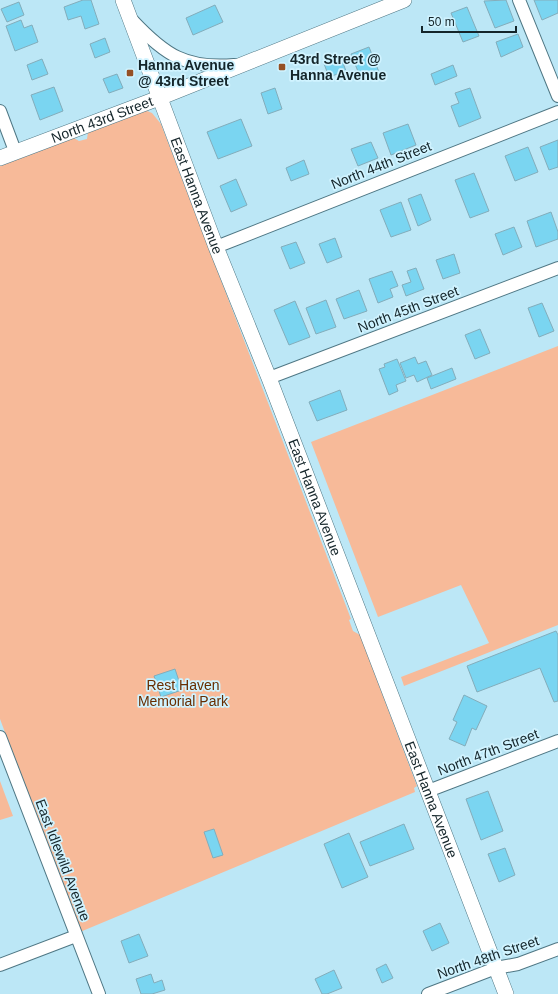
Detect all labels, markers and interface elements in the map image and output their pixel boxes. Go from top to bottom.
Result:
scale bar [422,8,516,34]
text: 50 m [428,15,455,29]
place label: 43rd Street @ Hanna Avenue [290,51,386,83]
place label: Hanna Avenue @ 43rd Street [138,57,234,89]
marker: 43rd Street @ Hanna Avenue [277,62,287,72]
marker: Hanna Avenue @ 43rd Street [125,68,135,78]
street label: North 43rd Street [49,93,155,146]
street label: East Hanna Avenue [167,135,226,257]
street label: North 44th Street [329,138,434,192]
street label: North 45th Street [355,282,461,336]
street label: East Hanna Avenue [285,437,345,558]
park label: Rest Haven Memorial Park [138,677,229,709]
street label: North 47th Street [435,725,541,779]
street label: East Hanna Avenue [402,739,461,860]
street label: East Idlewild Avenue [32,797,94,923]
street label: North 48th Street [435,932,541,982]

